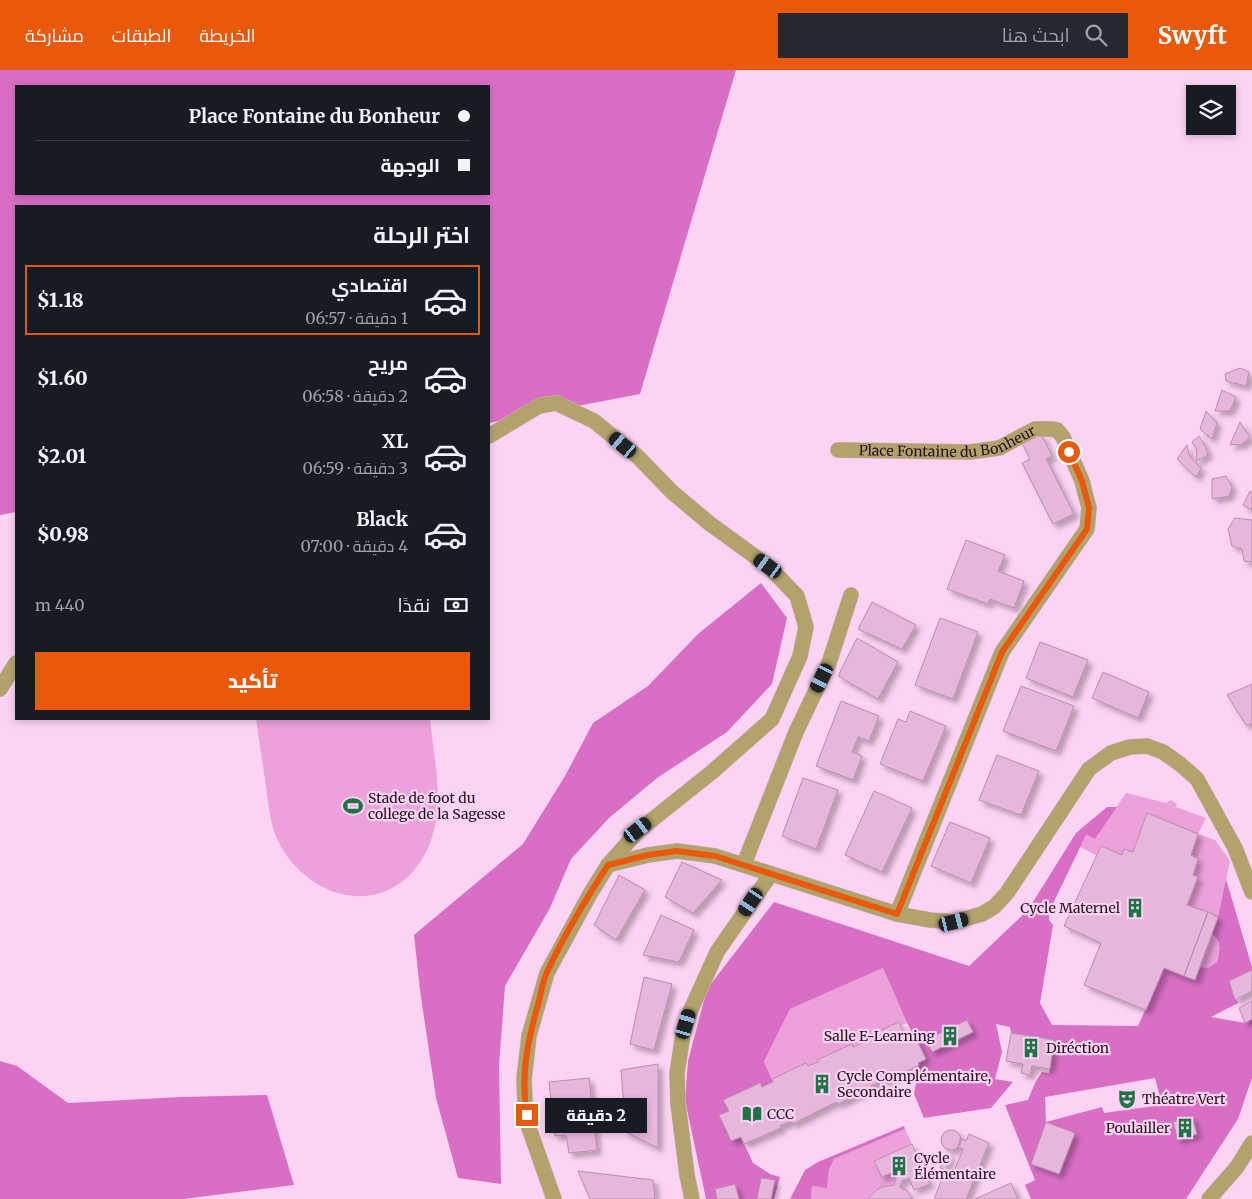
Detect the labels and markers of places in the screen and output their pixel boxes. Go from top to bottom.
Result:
place label: Stade de foot du college de la Sagesse [368,789,505,823]
sports icon: Stade de foot du college de la Sagesse [342,795,364,817]
building icon: Cycle Maternel [1124,897,1146,919]
place label: Cycle Maternel [1020,899,1121,917]
building icon: Salle E-Learning [939,1025,961,1047]
place label: Salle E-Learning [824,1027,936,1045]
building icon: Diréction [1020,1037,1042,1059]
place label: Diréction [1046,1039,1109,1057]
place label: Cycle Complémentaire, Secondaire [837,1067,991,1101]
building icon: Cycle Complémentaire, Secondaire [811,1073,833,1095]
theatre icon: Théatre Vert [1116,1088,1138,1110]
place label: Théatre Vert [1142,1090,1226,1108]
library icon: CCC [741,1103,763,1125]
place label: CCC [767,1105,794,1123]
building icon: Poulailler [1174,1117,1196,1139]
place label: Poulailler [1106,1119,1170,1137]
place label: Cycle Élémentaire [914,1149,996,1183]
building icon: Cycle Élémentaire [888,1155,910,1177]

